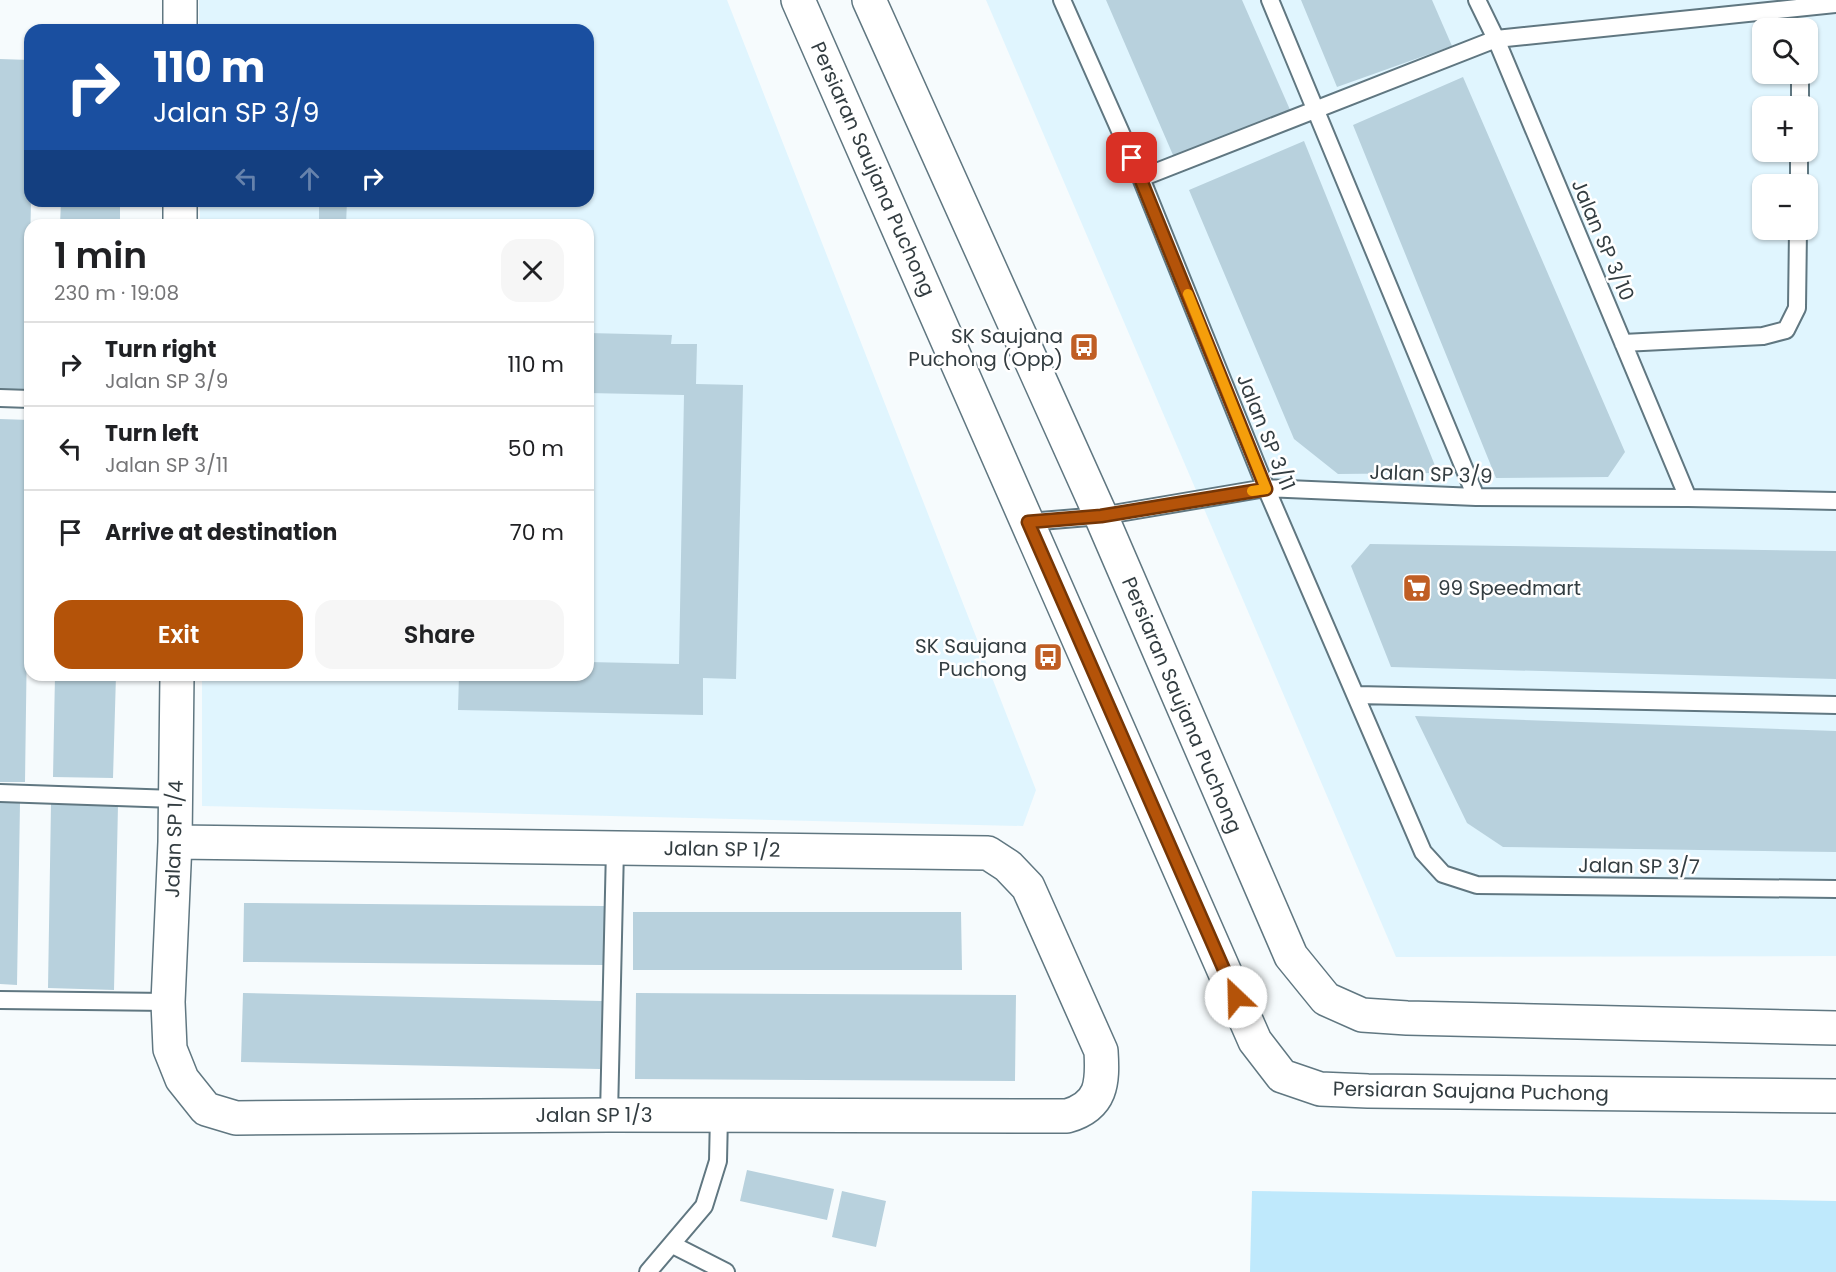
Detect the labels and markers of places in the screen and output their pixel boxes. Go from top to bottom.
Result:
pin [1106,132,1157,183]
place label: SK Saujana Puchong (Opp) [908,322,1063,373]
bus stop icon: SK Saujana Puchong (Opp) [1068,331,1100,363]
supermarket icon: 99 Speedmart [1401,572,1433,604]
place label: 99 Speedmart [1438,574,1581,602]
place label: SK Saujana Puchong [915,632,1027,683]
bus stop icon: SK Saujana Puchong [1032,641,1064,673]

